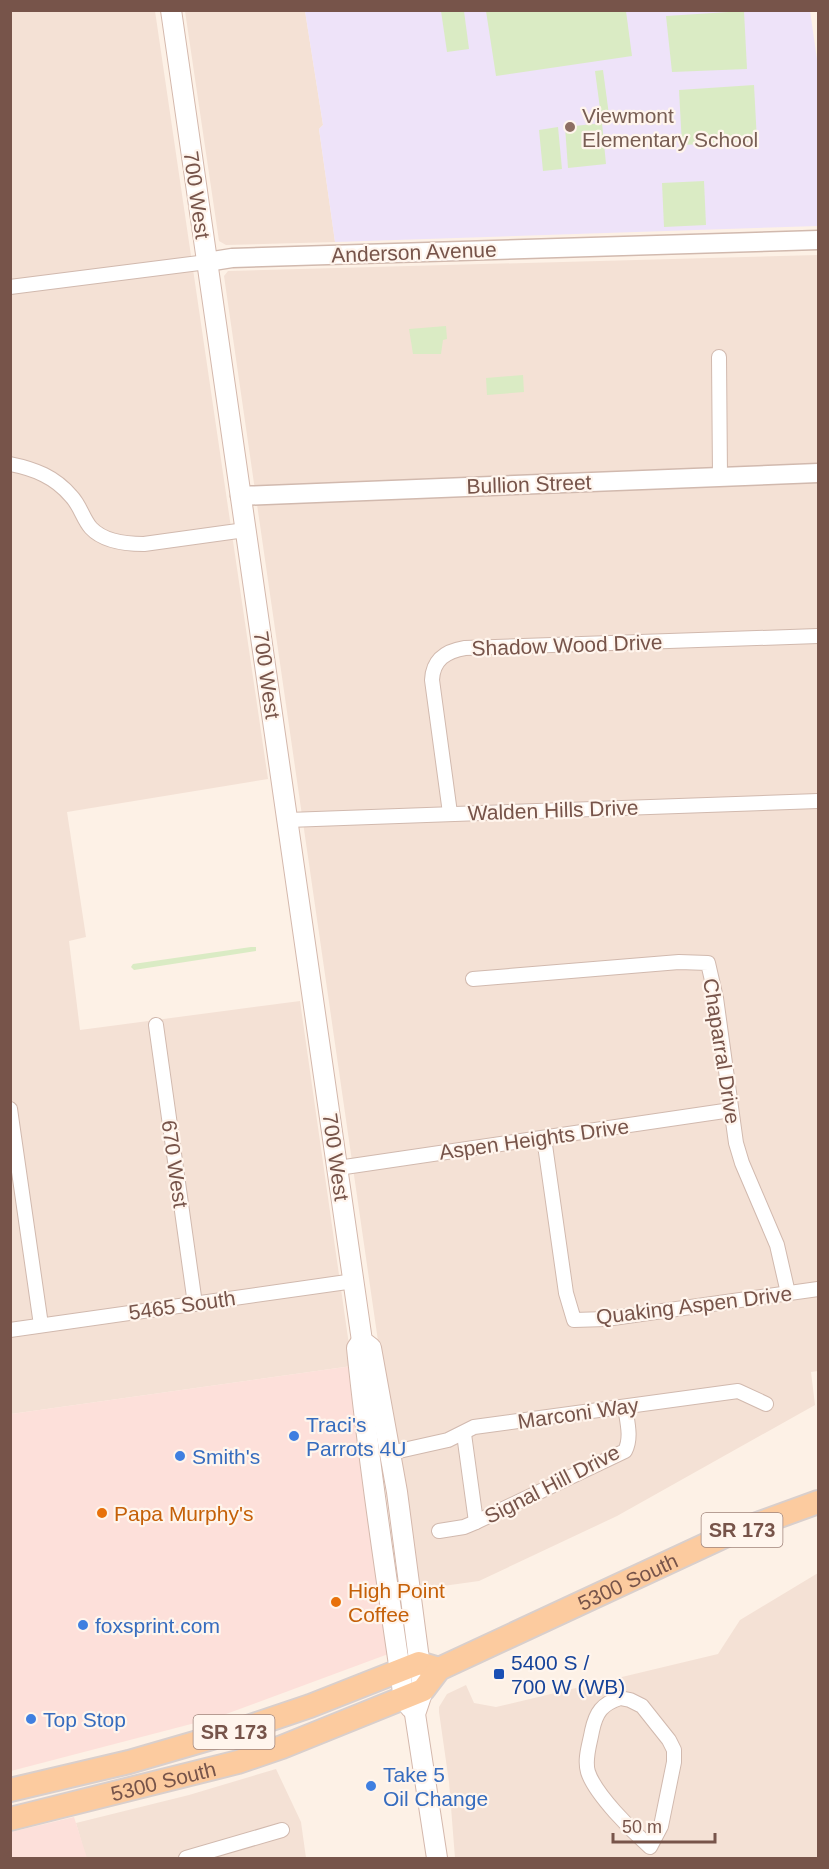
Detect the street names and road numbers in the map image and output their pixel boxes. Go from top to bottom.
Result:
street label: 700 West [179,150,215,240]
street label: Anderson Avenue [331,238,497,266]
street label: Bullion Street [466,470,592,498]
street label: 700 West [249,630,285,720]
street label: Shadow Wood Drive [471,630,663,660]
street label: Walden Hills Drive [467,796,639,824]
street label: Chaparral Drive [699,977,745,1125]
street label: 700 West [318,1112,354,1202]
street label: Aspen Heights Drive [438,1114,630,1164]
street label: 670 West [157,1119,193,1209]
street label: Quaking Aspen Drive [595,1282,793,1328]
street label: 5465 South [127,1286,237,1324]
street label: Marconi Way [516,1393,640,1433]
street label: Signal Hill Drive [481,1440,623,1528]
road number: SR 173 [702,1513,783,1547]
street label: 5300 South [574,1548,681,1614]
road number: SR 173 [194,1715,274,1749]
street label: 5300 South [108,1756,218,1805]

